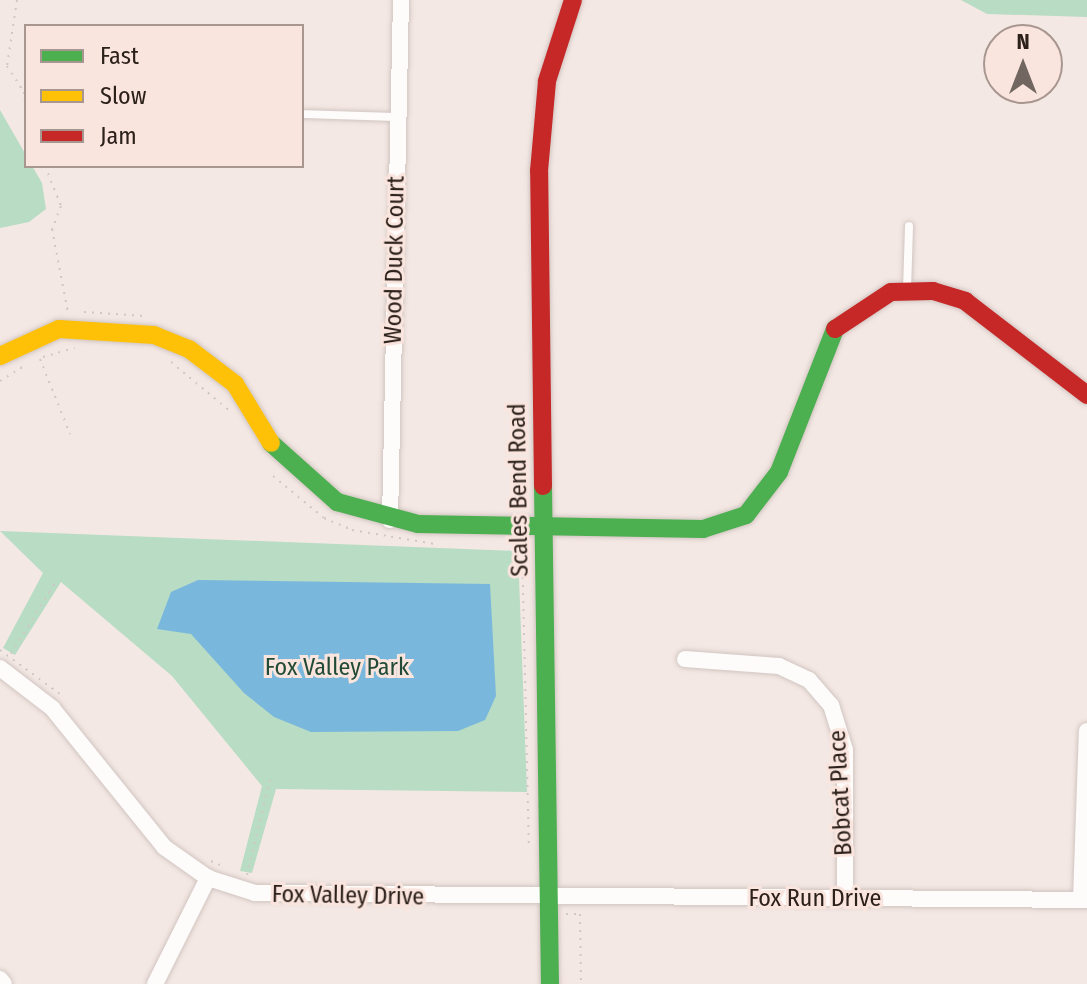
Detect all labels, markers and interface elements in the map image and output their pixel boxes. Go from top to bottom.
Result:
legend [24,24,304,168]
north arrow [983,24,1063,104]
text: N [1016,28,1030,55]
text: Fast [100,42,139,70]
text: Slow [100,82,146,110]
text: Jam [100,122,137,150]
street label: Wood Duck Court [379,176,411,344]
street label: Scales Bend Road [503,403,535,577]
park label: Fox Valley Park [265,654,409,682]
street label: Bobcat Place [823,729,859,857]
street label: Fox Valley Drive [272,880,424,912]
street label: Fox Run Drive [749,885,881,913]

